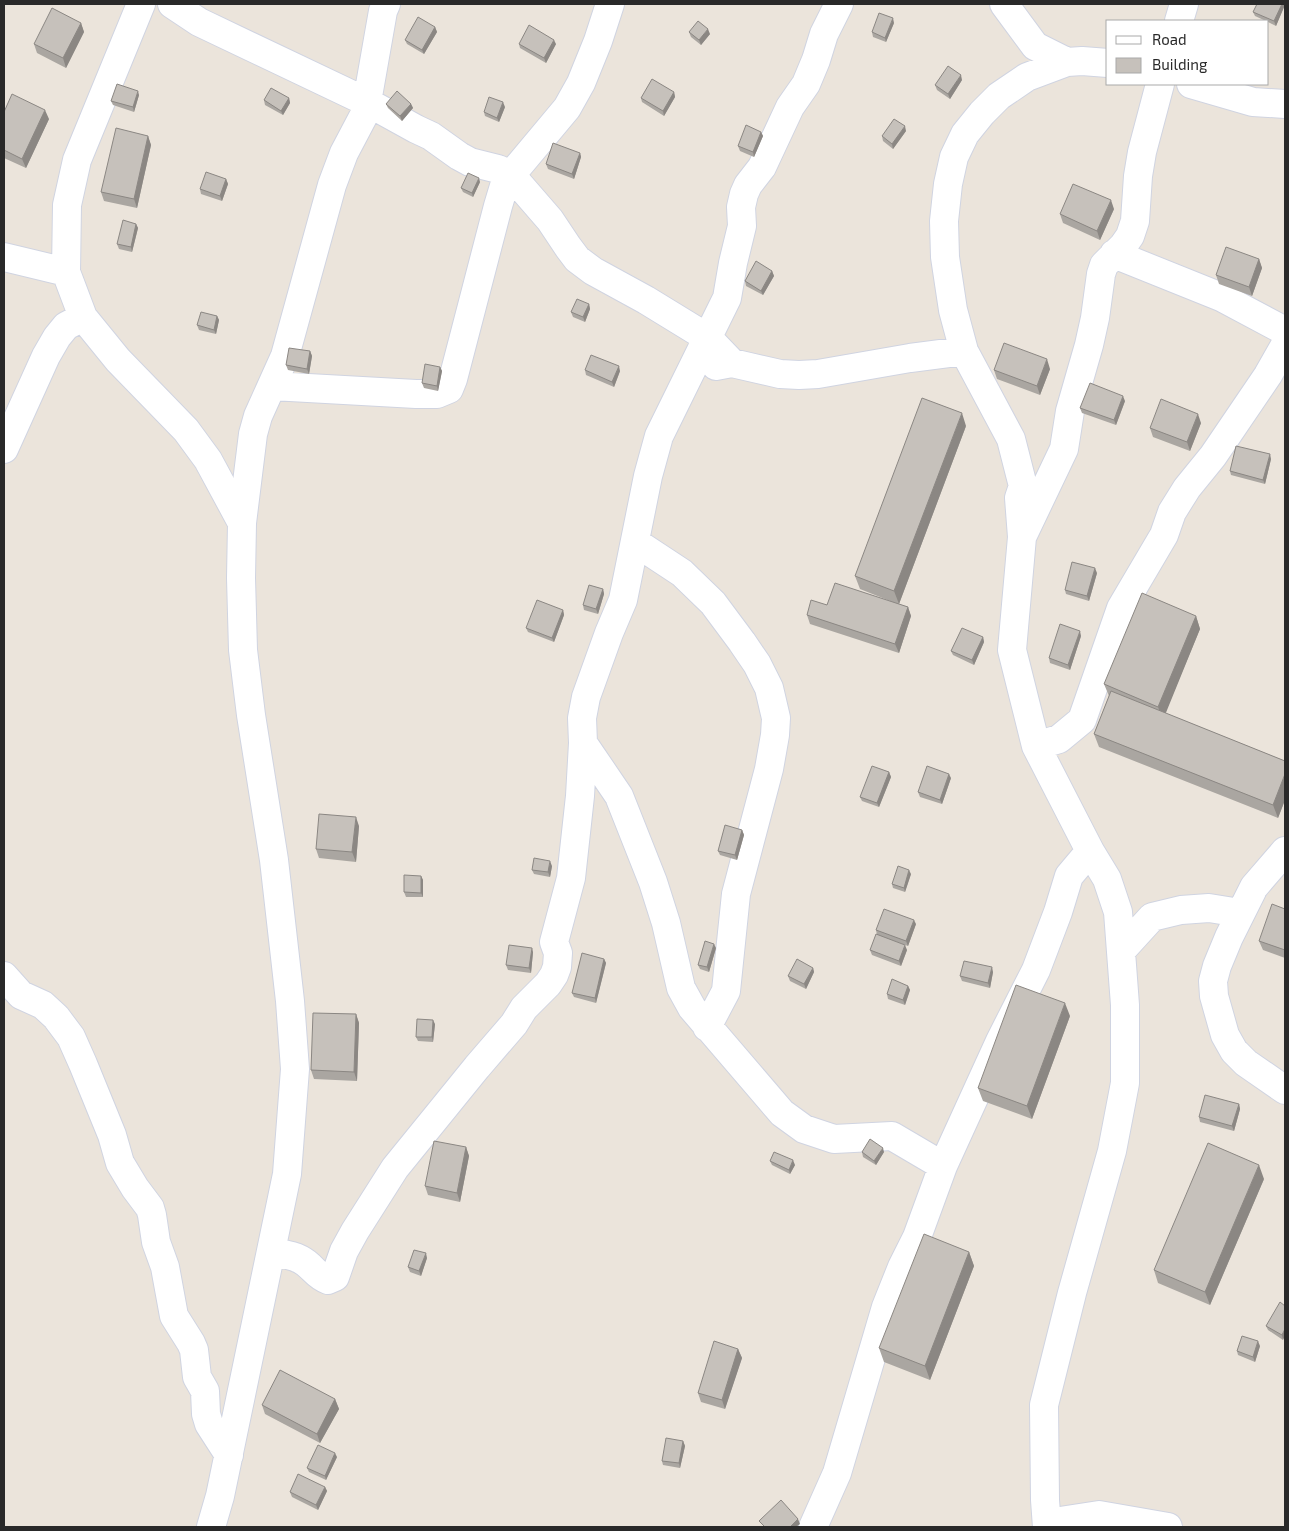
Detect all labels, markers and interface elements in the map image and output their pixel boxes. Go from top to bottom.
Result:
legend [1106,20,1269,85]
text: Road [1152,30,1187,48]
text: Building [1152,55,1208,73]

